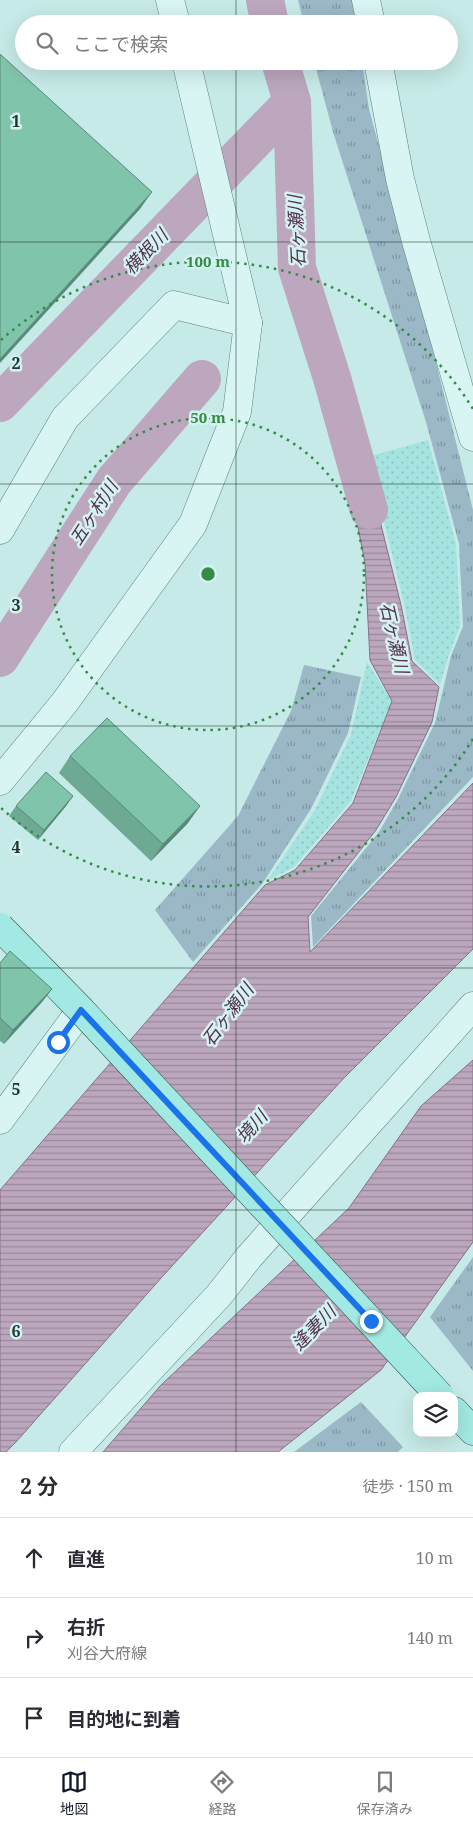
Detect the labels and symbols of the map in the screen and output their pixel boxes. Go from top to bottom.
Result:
text: 1 [11,110,21,132]
water label: 石ヶ瀬川 [282,192,310,268]
water label: 横根川 [118,222,174,279]
text: 100 m [186,251,230,271]
text: 2 [11,352,21,374]
text: 50 m [190,407,226,427]
water label: 五ヶ村川 [63,474,124,549]
centre of rings [199,565,217,583]
text: 3 [11,594,21,616]
water label: 石ヶ瀬川 [375,600,415,678]
text: 4 [11,836,21,858]
water label: 石ヶ瀬川 [196,977,260,1050]
route start [47,1031,70,1054]
text: 5 [11,1078,21,1100]
water label: 境川 [230,1103,273,1148]
water label: 逢妻川 [286,1298,342,1355]
route end [360,1310,383,1333]
text: 6 [11,1320,21,1342]

